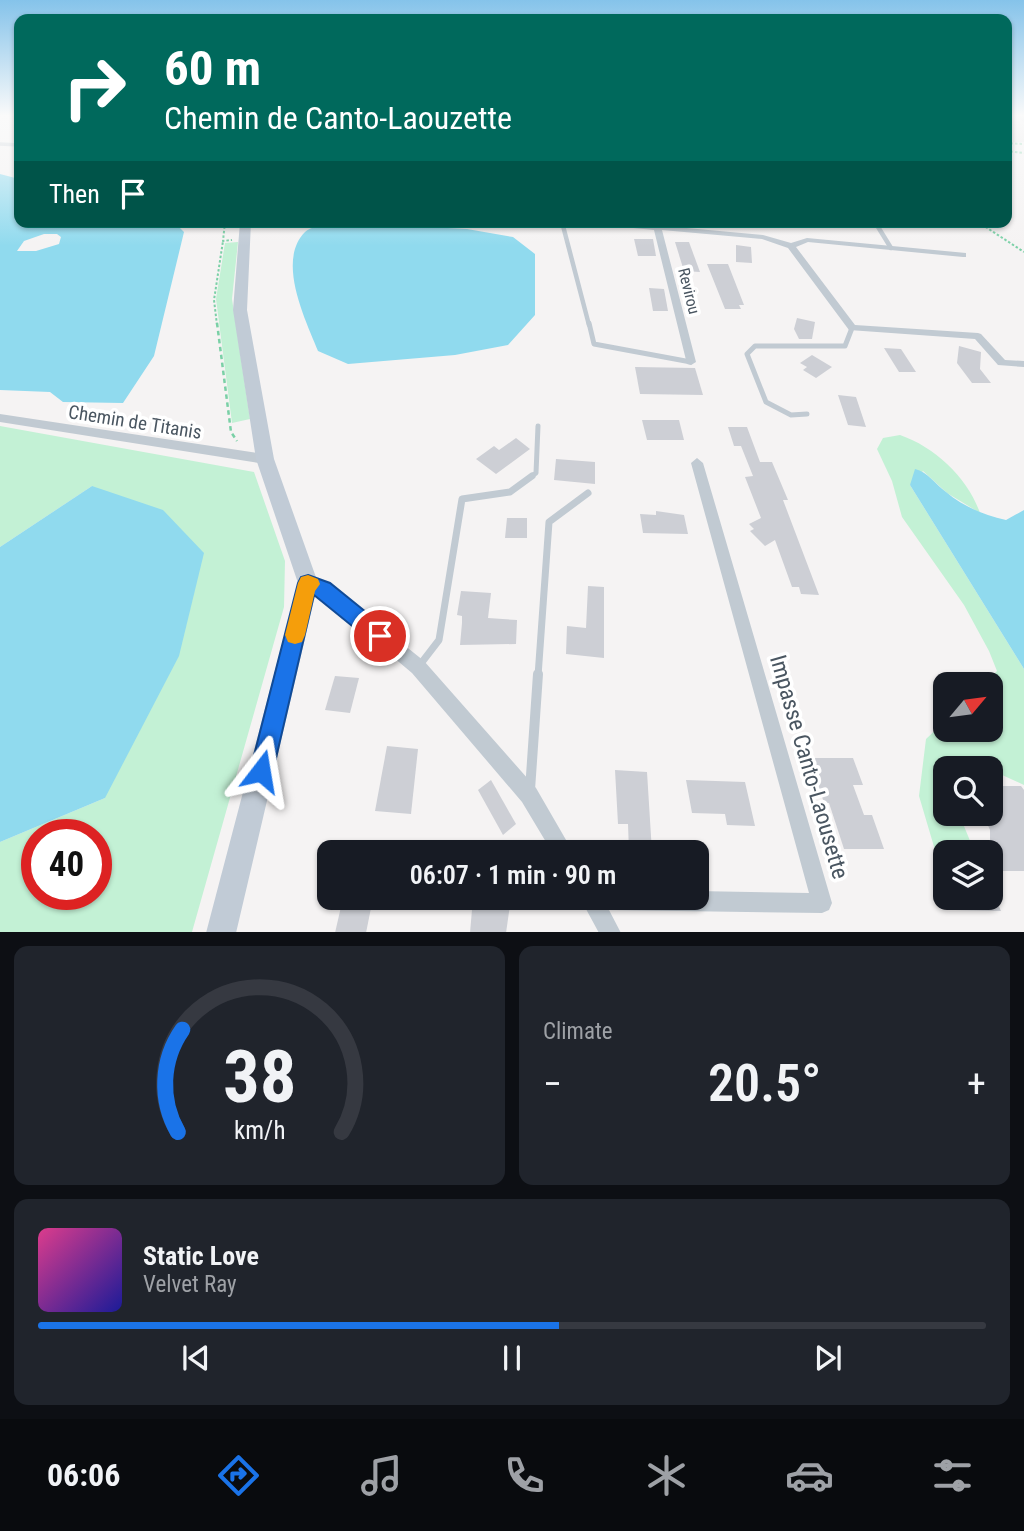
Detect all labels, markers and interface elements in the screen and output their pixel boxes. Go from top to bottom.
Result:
text: 60 m [164,40,261,97]
icon: right [49,42,140,133]
text: Chemin de Canto-Laouzette [164,99,512,137]
icon: arrive [114,175,152,213]
text: Then [49,179,100,209]
street label: Revirou [674,266,704,316]
street label: Chemin de Titanis [67,400,203,444]
pin [350,606,410,666]
icon: arrive [361,617,399,655]
street label: Impasse Canto-Laousette [764,652,854,882]
north arrow [933,672,1003,742]
map controls [933,672,1003,910]
position arrow [224,734,298,808]
button: search [933,756,1003,826]
speed limit sign: 40 [21,819,112,910]
button: layers [933,840,1003,910]
text: 06:07 · 1 min · 90 m [410,860,616,890]
text: Climate [543,1018,613,1045]
text: 38 [223,1034,296,1120]
text: 20.5° [708,1053,821,1114]
text: − [543,1062,562,1106]
text: + [967,1062,986,1106]
text: km/h [234,1115,285,1144]
text: Static Love [143,1241,259,1271]
text: Velvet Ray [143,1271,237,1298]
icon: previous [177,1339,215,1377]
icon: pause [493,1339,531,1377]
icon: next [809,1339,847,1377]
icon: directions [214,1451,263,1500]
icon: music [357,1451,406,1500]
icon: phone [500,1451,549,1500]
icon: climate [642,1451,691,1500]
icon: car [785,1451,834,1500]
icon: filters [928,1451,977,1500]
text: 06:06 [47,1456,120,1494]

